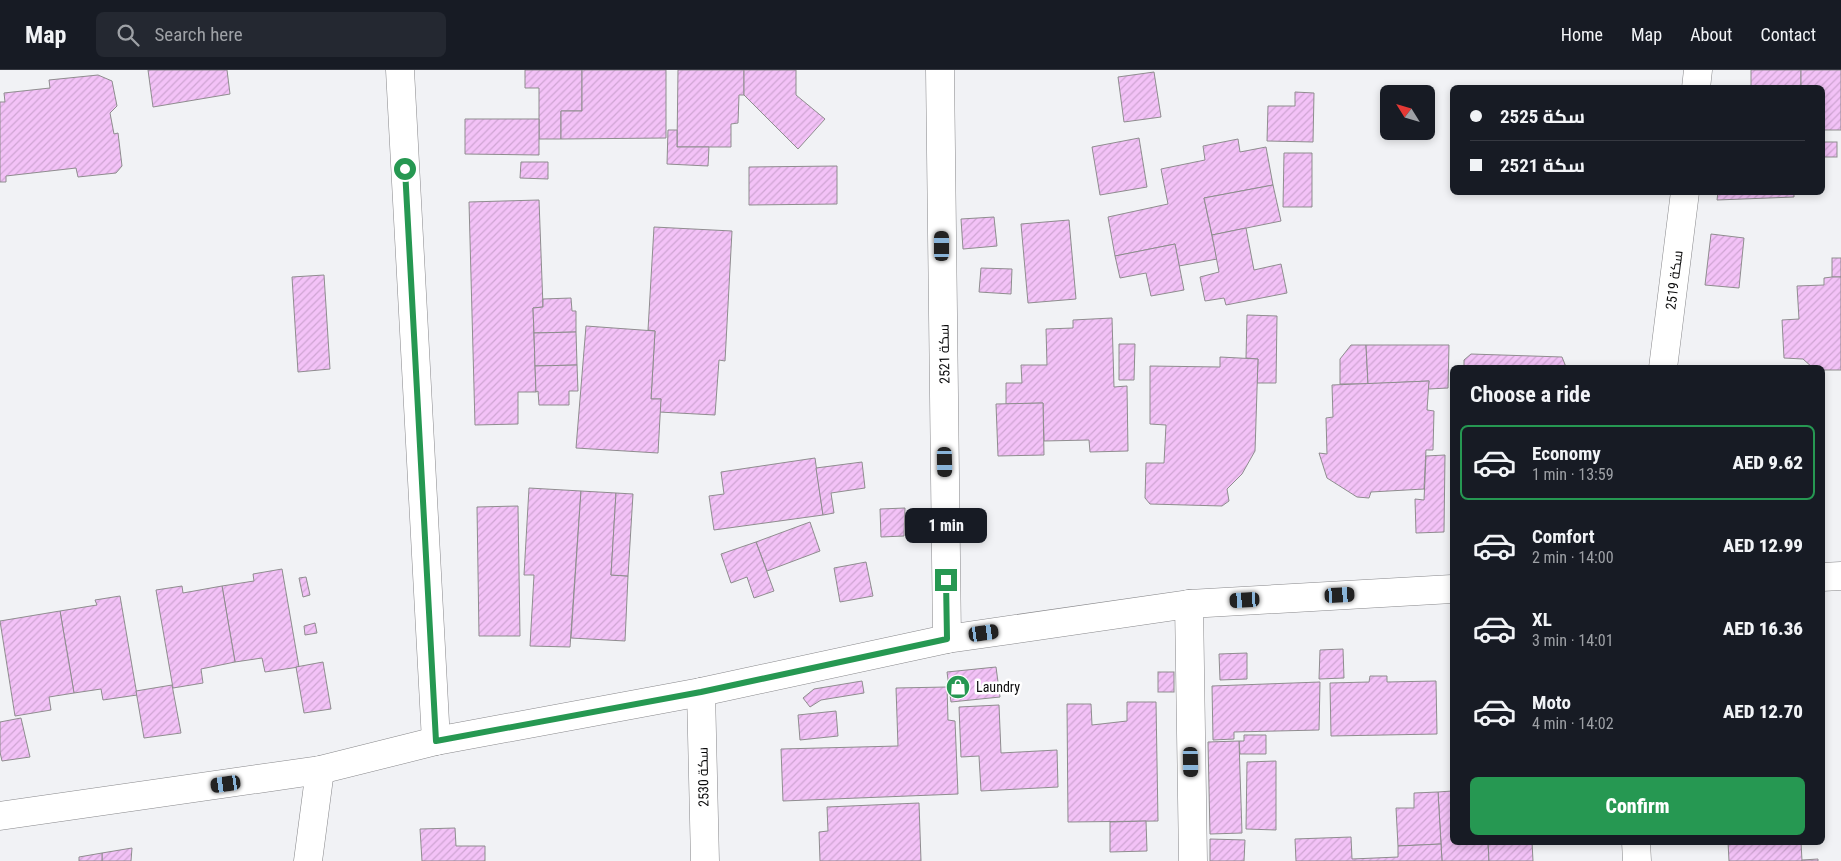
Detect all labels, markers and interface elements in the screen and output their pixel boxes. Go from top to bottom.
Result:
search box [96,12,446,57]
text: Map [25,21,66,49]
icon: search [114,21,142,49]
text: Search here [154,23,243,46]
text: Home [1561,24,1603,45]
text: Map [1631,24,1662,45]
text: About [1690,24,1732,45]
text: Contact [1760,24,1816,45]
north arrow [1380,85,1435,140]
map controls [1380,85,1435,140]
text: سكة 2525 [1500,105,1585,128]
text: سكة 2521 [1500,154,1585,177]
route start [394,158,416,180]
car [934,231,949,261]
street label: سكة 2519 [1662,249,1686,311]
street label: سكة 2521 [935,324,953,384]
text: Choose a ride [1470,382,1591,407]
icon: car [1472,440,1517,485]
text: Economy [1532,442,1601,465]
car [937,447,952,477]
text: AED 9.62 [1733,451,1803,474]
text: 1 min · 13:59 [1532,465,1614,484]
callout: 1 min [905,508,987,542]
text: 1 min [928,516,964,535]
icon: car [1472,523,1517,568]
text: Comfort [1532,525,1595,548]
text: AED 12.99 [1723,534,1803,557]
text: 2 min · 14:00 [1532,548,1614,567]
route end [935,569,957,591]
car [1324,587,1355,603]
car [1229,592,1260,608]
icon: car [1472,606,1517,651]
text: XL [1532,608,1552,631]
text: AED 16.36 [1723,617,1803,640]
car [968,623,999,643]
text: 3 min · 14:01 [1532,631,1614,650]
shop icon: Laundry [945,674,971,700]
place label: Laundry [976,679,1020,695]
icon: car [1472,689,1517,734]
text: Moto [1532,691,1571,714]
text: AED 12.70 [1723,700,1803,723]
text: 4 min · 14:02 [1532,714,1614,733]
street label: سكة 2530 [694,747,712,807]
car [1183,747,1198,777]
car [210,774,241,794]
button: Confirm [1470,777,1805,835]

